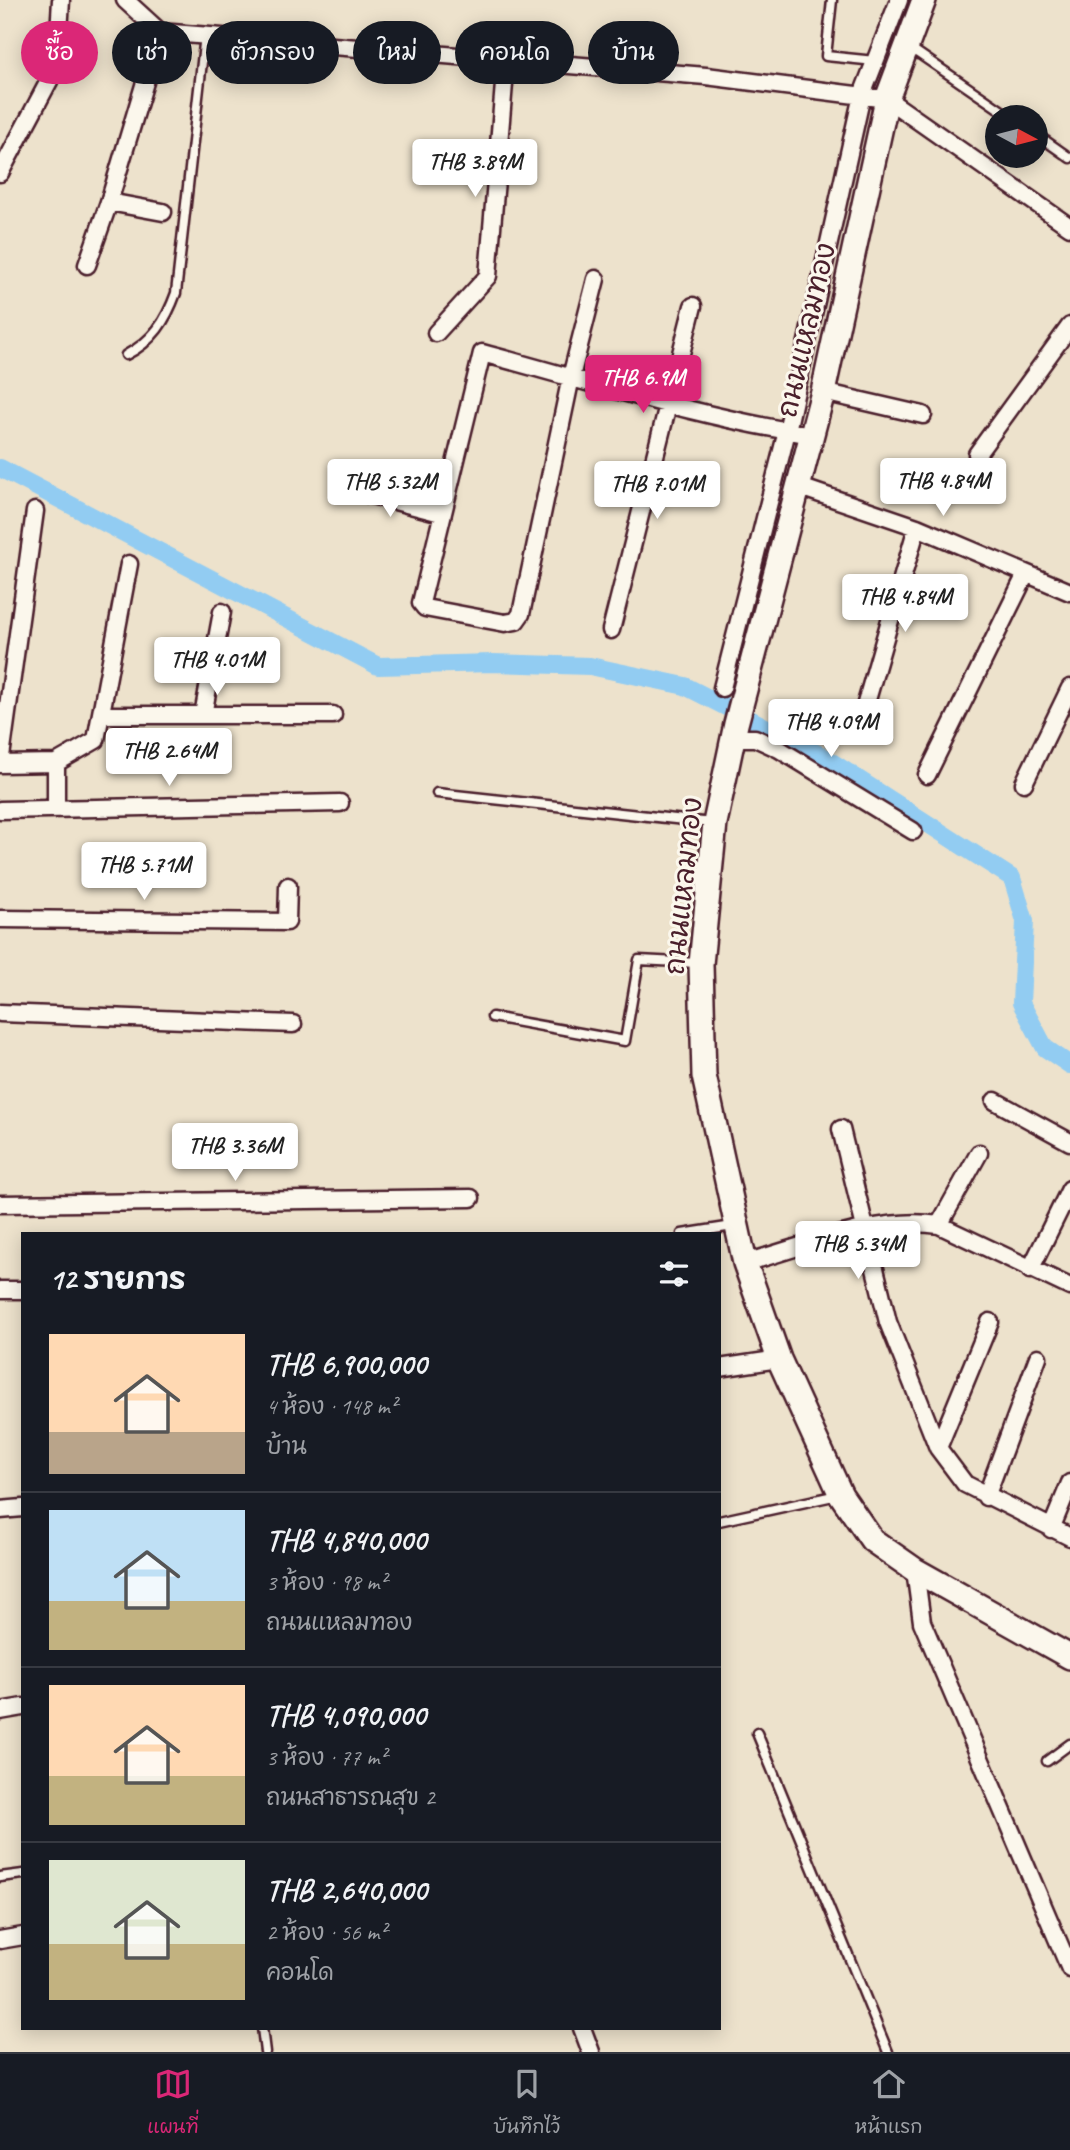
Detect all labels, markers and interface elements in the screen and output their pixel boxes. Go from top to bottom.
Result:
chip: ซื้อ [21,21,98,84]
chip: เช่า [112,21,192,84]
chip: ตัวกรอง [206,21,339,84]
chip: ใหม่ [353,21,441,84]
chip: คอนโด [455,21,574,84]
chip: บ้าน [588,21,679,84]
north arrow [985,105,1048,168]
map controls [985,105,1048,168]
pin: THB 3.89M [395,140,555,199]
text: THB 3.89M [428,147,522,176]
street label: ถนนแหลมทอง [769,239,843,421]
pin: THB 6.9M [571,356,715,415]
text: THB 6.9M [601,363,685,392]
pin: THB 4.84M [863,458,1023,518]
pin: THB 5.32M [310,460,470,519]
pin: THB 7.01M [577,462,737,521]
text: THB 4.84M [896,466,990,495]
text: THB 5.32M [343,467,437,496]
text: THB 7.01M [610,469,704,498]
pin: THB 4.84M [825,574,985,634]
text: THB 4.84M [858,582,952,611]
pin: THB 4.01M [137,638,297,697]
text: THB 4.01M [170,645,264,674]
pin: THB 4.09M [751,700,911,759]
text: THB 4.09M [784,707,878,736]
pin: THB 2.64M [89,728,249,788]
text: THB 2.64M [122,736,216,765]
street label: ถนนแหลมทอง [656,796,710,976]
pin: THB 5.71M [64,842,224,902]
text: THB 5.71M [97,850,191,879]
pin: THB 3.36M [155,1124,315,1183]
text: THB 3.36M [188,1131,282,1160]
pin: THB 5.34M [778,1222,938,1281]
text: THB 5.34M [811,1229,905,1258]
icon: filters [655,1255,693,1293]
text: 12 รายการ [49,1260,186,1298]
text: THB 6,900,000 [266,1345,426,1383]
icon: home [105,1362,189,1446]
text: 4 ห้อง · 148 m² [266,1392,397,1421]
text: บ้าน [266,1432,307,1461]
text: THB 4,840,000 [266,1521,426,1559]
icon: home [105,1538,189,1622]
text: 3 ห้อง · 98 m² [266,1568,386,1597]
text: ถนนแหลมทอง [266,1608,412,1637]
text: THB 4,090,000 [266,1696,426,1734]
icon: home [105,1713,189,1797]
text: 3 ห้อง · 77 m² [266,1743,386,1772]
text: ถนนสาธารณสุข 2 [266,1783,435,1812]
text: THB 2,640,000 [266,1871,427,1909]
icon: home [105,1888,189,1972]
text: 2 ห้อง · 56 m² [266,1918,386,1947]
text: คอนโด [266,1958,334,1987]
tab: แผนที่ [147,2065,199,2140]
tab: บันทึกไว้ [493,2065,560,2140]
tab: หน้าแรก [855,2065,923,2140]

